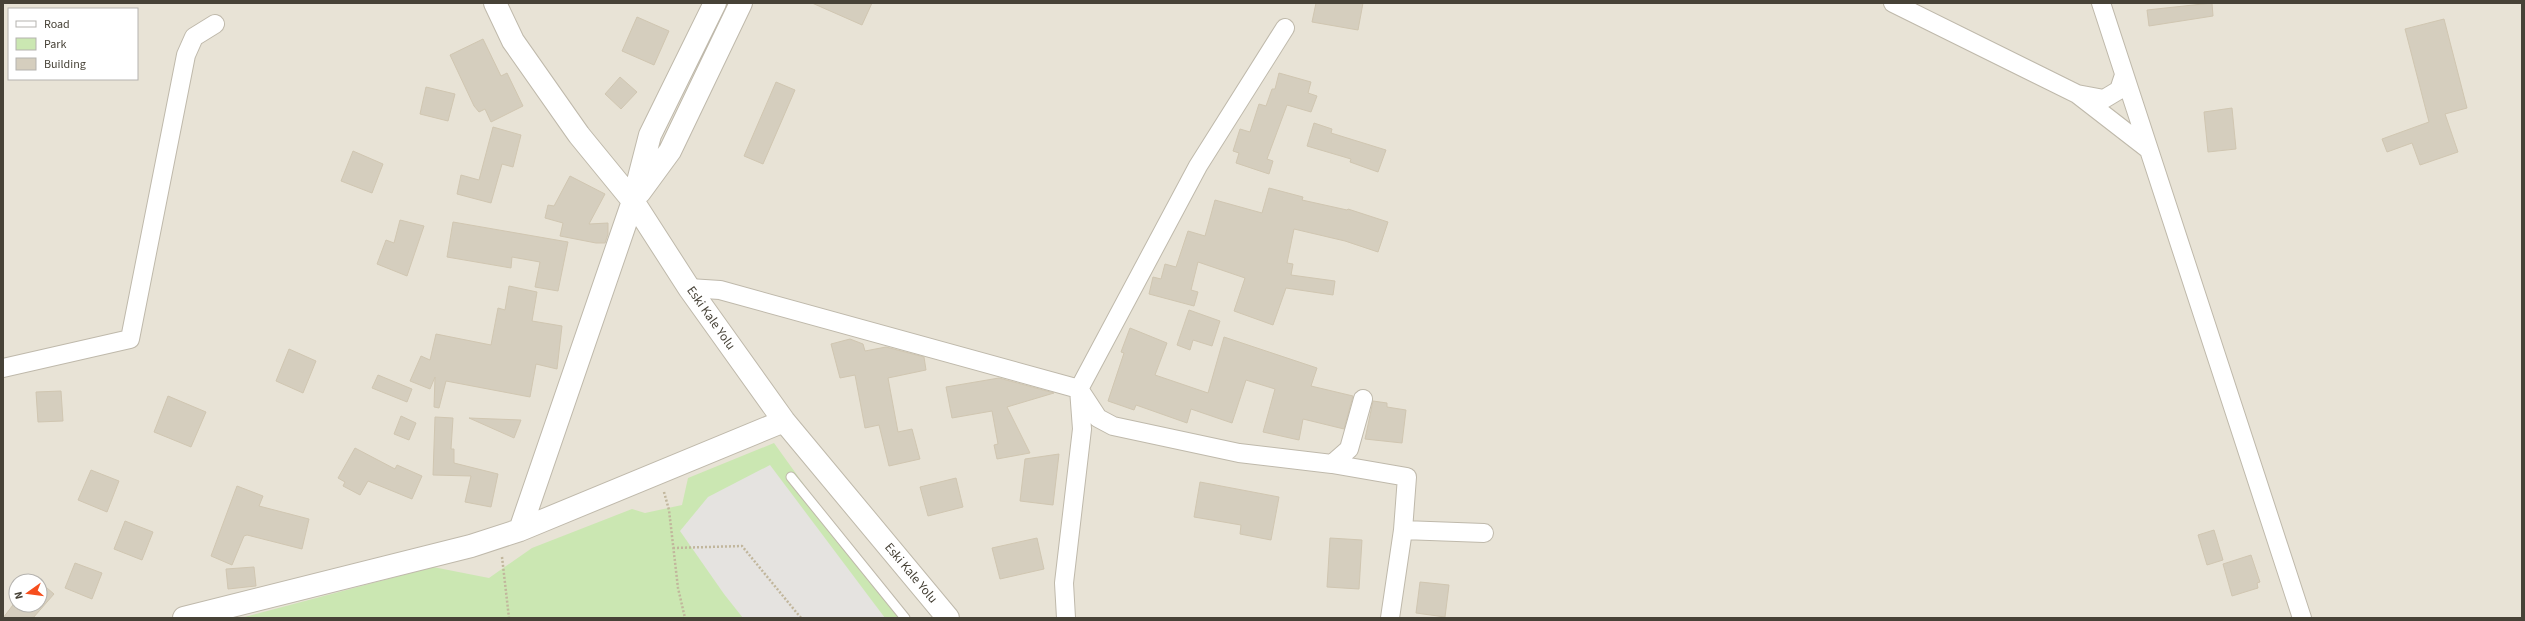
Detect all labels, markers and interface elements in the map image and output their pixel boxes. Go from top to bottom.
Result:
legend [8,8,138,80]
text: Road [44,16,70,33]
text: Park [44,36,66,53]
text: Building [44,56,86,73]
street label: Eski Kale Yolu [682,283,740,353]
street label: Eski Kale Yolu [880,539,942,607]
north arrow [8,573,48,613]
text: N [11,590,27,601]

